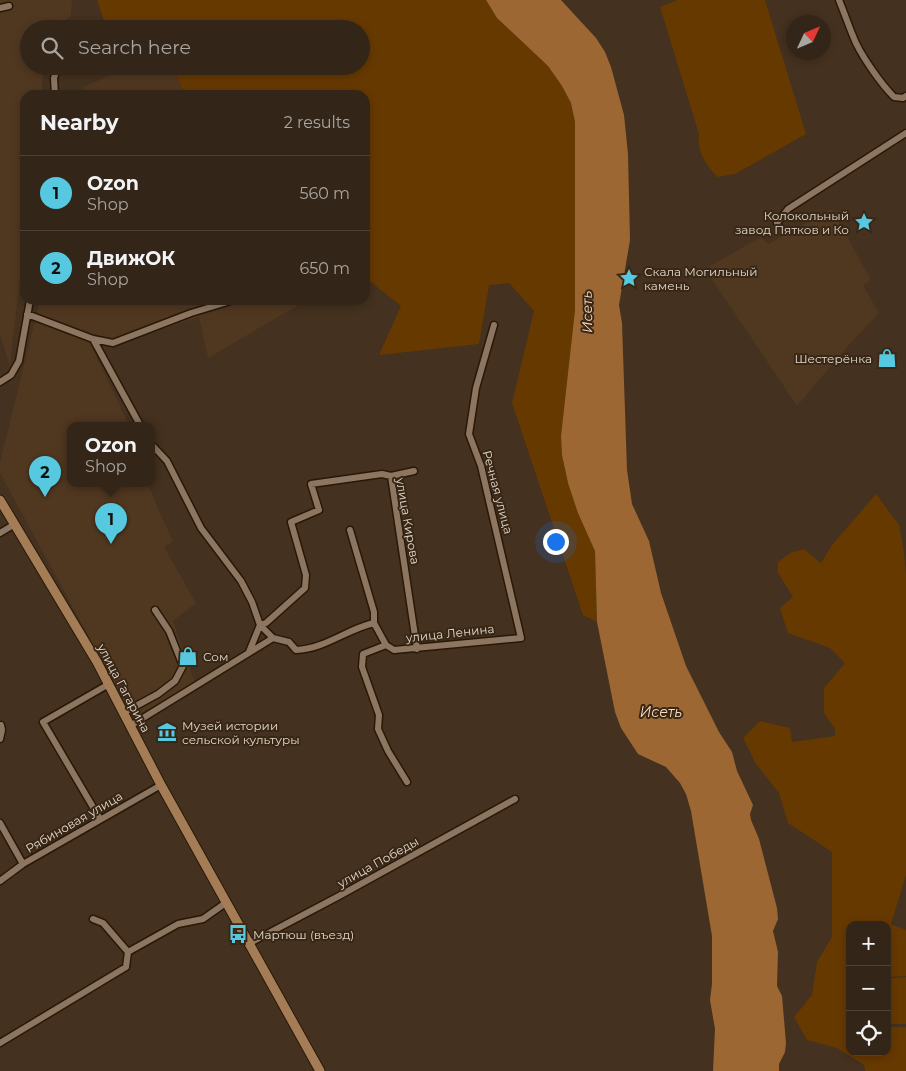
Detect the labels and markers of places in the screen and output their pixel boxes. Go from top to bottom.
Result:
place label: Колокольный завод Пятков и Ко [735,208,849,237]
place icon: Колокольный завод Пятков и Ко [853,211,875,233]
place label: Скала Могильный камень [644,264,757,293]
place icon: Скала Могильный камень [618,267,640,289]
shop icon: Шестерёнка [876,347,898,369]
place label: Шестерёнка [794,351,872,366]
pin: 2 [29,456,61,497]
pin: 1 [95,503,127,544]
shop icon: Сом [177,645,199,667]
place label: Сом [203,649,228,664]
place label: Музей истории сельской культуры [182,718,300,747]
museum icon: Музей истории сельской культуры [156,721,178,743]
bus stop icon: Мартюш (въезд) [227,923,249,945]
place label: Мартюш (въезд) [253,927,354,942]

